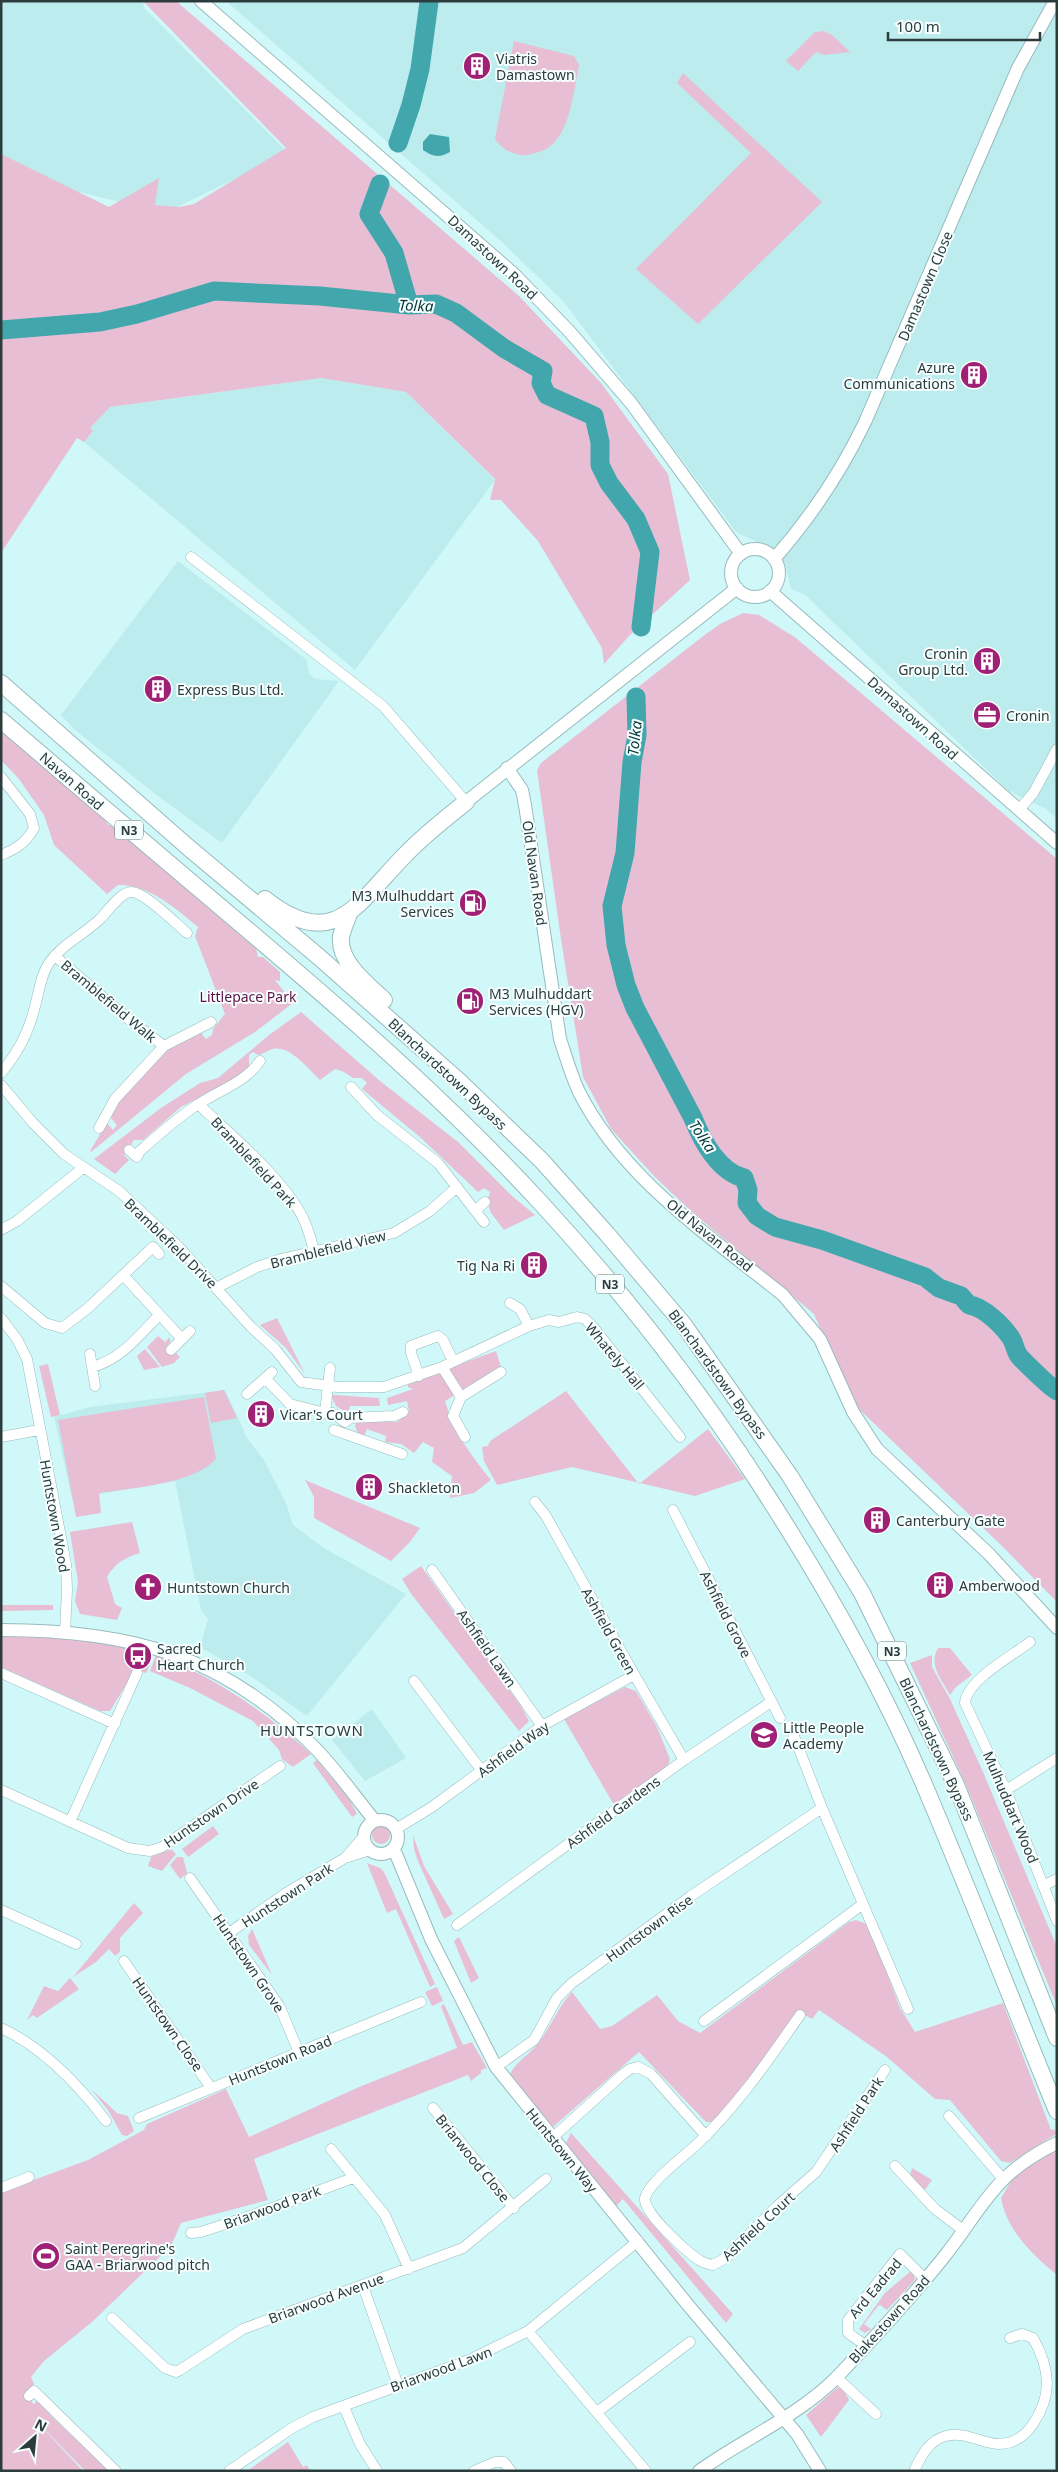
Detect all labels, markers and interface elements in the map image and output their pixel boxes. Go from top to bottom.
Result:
scale bar [888,10,1040,42]
text: 100 m [896,16,940,36]
place label: Viatris Damastown [496,49,575,84]
building icon: Viatris Damastown [462,51,492,81]
street label: Damastown Road [444,211,542,303]
street label: Damastown Close [893,228,957,344]
water label: Tolka [398,294,434,316]
place label: Azure Communications [844,358,955,393]
building icon: Azure Communications [959,360,989,390]
place label: Cronin Group Ltd. [898,644,968,679]
building icon: Cronin Group Ltd. [972,646,1002,676]
street label: Damastown Road [864,672,962,764]
building icon: Express Bus Ltd. [143,674,173,704]
place label: Express Bus Ltd. [177,680,284,699]
office icon: Cronin [972,700,1002,730]
place label: Cronin [1006,706,1050,725]
water label: Tolka [622,719,646,756]
street label: Navan Road [36,748,108,814]
street label: Old Navan Road [518,819,552,927]
road number: N3 [115,820,143,840]
place label: M3 Mulhuddart Services [351,886,454,921]
fuel station icon: M3 Mulhuddart Services [458,888,488,918]
street label: Bramblefield Walk [57,955,161,1047]
place label: M3 Mulhuddart Services (HGV) [489,984,592,1019]
fuel station icon: M3 Mulhuddart Services (HGV) [455,986,485,1016]
park label: Littlepace Park [200,987,297,1006]
street label: Blanchardstown Bypass [385,1014,512,1134]
street label: Bramblefield Park [207,1113,301,1212]
water label: Tolka [685,1116,721,1156]
street label: Bramblefield Drive [120,1194,222,1292]
street label: Old Navan Road [663,1194,757,1276]
street label: Bramblefield View [268,1225,388,1273]
building icon: Tig Na Ri [519,1250,549,1280]
place label: Tig Na Ri [457,1256,515,1275]
road number: N3 [596,1274,624,1294]
street label: Blanchardstown Bypass [664,1305,772,1443]
street label: Whately Hall [581,1318,649,1394]
building icon: Vicar's Court [246,1399,276,1429]
place label: Vicar's Court [280,1405,363,1424]
street label: Huntstown Wood [36,1458,74,1574]
building icon: Shackleton [354,1472,384,1502]
place label: Shackleton [388,1478,460,1497]
building icon: Canterbury Gate [862,1505,892,1535]
place label: Canterbury Gate [896,1511,1005,1530]
street label: Ashfield Grove [696,1567,756,1661]
building icon: Amberwood [925,1570,955,1600]
church icon: Huntstown Church [133,1572,163,1602]
place label: Amberwood [959,1576,1040,1595]
place label: Huntstown Church [167,1578,290,1597]
street label: Ashfield Green [577,1584,641,1678]
street label: Ashfield Lawn [453,1605,521,1691]
place label: Sacred Heart Church [157,1639,245,1674]
bus stop icon: Sacred Heart Church [123,1641,153,1671]
road number: N3 [878,1642,906,1660]
street label: Blanchardstown Bypass [895,1674,979,1824]
street label: Ashfield Way [473,1716,553,1781]
place label: Little People Academy [783,1718,864,1753]
district label: HUNTSTOWN [260,1720,364,1740]
school or university icon: Little People Academy [749,1720,779,1750]
street label: Mulhuddart Wood [979,1748,1043,1866]
street label: Ashfield Gardens [562,1771,664,1853]
street label: Huntstown Drive [160,1774,262,1852]
street label: Huntstown Park [238,1858,337,1932]
street label: Huntstown Rise [602,1890,696,1966]
street label: Huntstown Grove [209,1910,289,2016]
street label: Huntstown Close [128,1973,208,2075]
street label: Huntstown Road [226,2031,334,2089]
street label: Ashfield Park [825,2072,888,2155]
street label: Huntstown Way [522,2104,603,2197]
street label: Briarwood Close [432,2110,514,2206]
street label: Briarwood Park [221,2180,324,2233]
street label: Ashfield Court [717,2187,799,2265]
place label: Saint Peregrine's GAA - Briarwood pitch [65,2239,210,2274]
sports icon: Saint Peregrine's GAA - Briarwood pitch [31,2241,61,2271]
street label: Ard Eadrad [844,2254,906,2322]
street label: Briarwood Avenue [266,2268,386,2328]
street label: Blakestown Road [844,2271,934,2367]
street label: Briarwood Lawn [387,2342,495,2396]
north arrow [10,2412,60,2462]
text: N [32,2414,51,2436]

